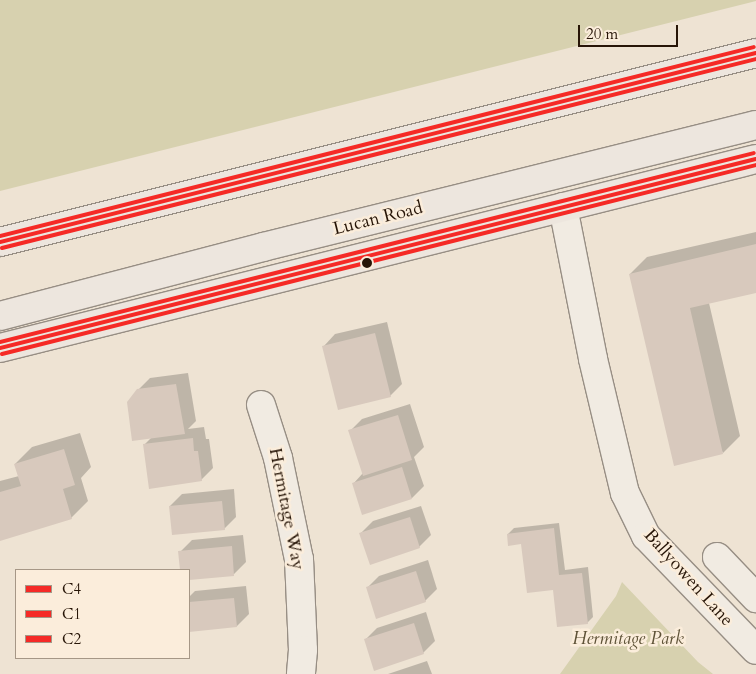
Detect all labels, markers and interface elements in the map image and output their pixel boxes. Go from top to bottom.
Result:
scale bar [581,15,681,47]
text: 20 m [586,24,618,44]
street label: Lucan Road [331,197,425,241]
unlabelled marker [362,258,372,268]
street label: Hermitage Way [264,446,308,572]
street label: Ballyowen Lane [639,525,737,631]
legend [15,569,190,659]
text: C4 [62,579,81,599]
text: C1 [62,604,81,624]
park label: Hermitage Park [572,628,684,650]
text: C2 [62,629,81,649]

